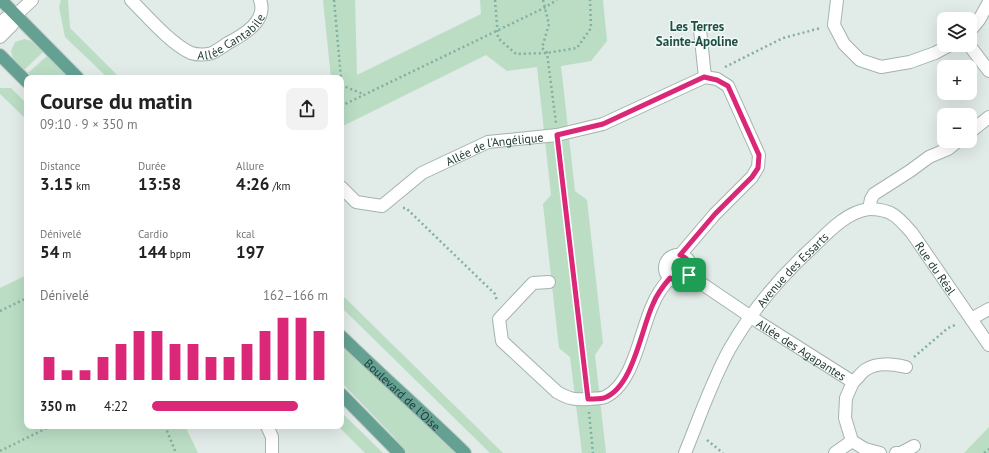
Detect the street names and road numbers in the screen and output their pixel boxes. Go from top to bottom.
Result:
street label: Allée Cantabile [197,11,268,62]
street label: Allée de l'Angélique [443,129,544,168]
street label: Avenue des Essarts [753,229,831,310]
street label: Rue du Réal [913,239,960,298]
street label: Allée des Agapantes [754,315,849,383]
street label: Boulevard de l'Oise [362,355,444,433]

